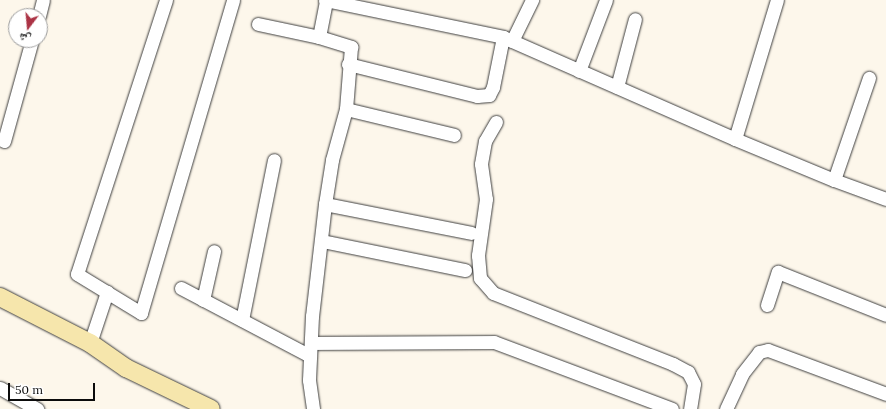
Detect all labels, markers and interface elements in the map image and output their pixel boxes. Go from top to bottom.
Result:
north arrow [8,8,48,48]
text: ش [17,30,33,47]
scale bar [10,375,97,401]
text: 50 m [15,382,43,397]

